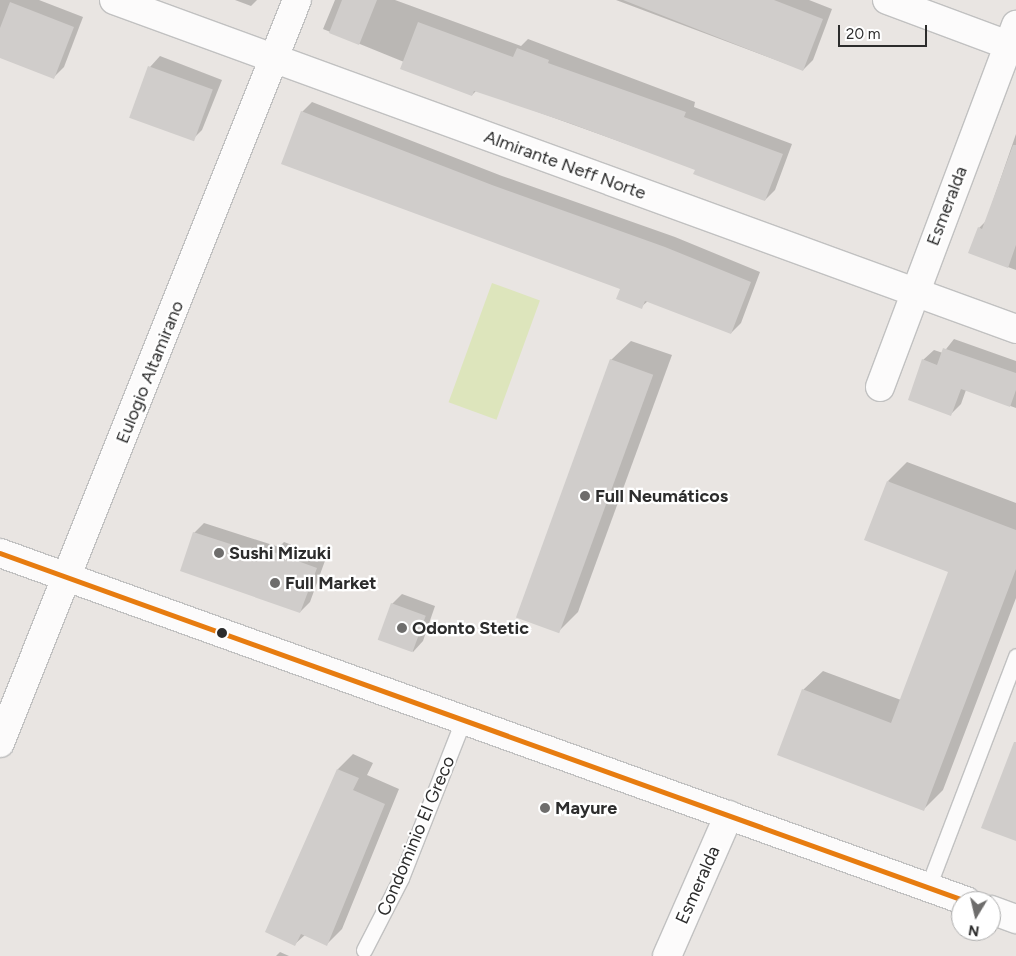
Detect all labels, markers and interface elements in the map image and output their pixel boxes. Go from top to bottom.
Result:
scale bar [841,15,930,47]
text: 20 m [846,25,880,43]
street label: Almirante Neff Norte [481,126,649,204]
street label: Esmeralda [922,163,972,249]
street label: Eulogio Altamirano [112,297,188,447]
place label: Full Neumáticos [595,485,728,507]
marker: Full Neumáticos [579,490,591,502]
place label: Sushi Mizuki [229,542,331,564]
marker: Sushi Mizuki [213,547,225,559]
place label: Full Market [285,572,376,594]
marker: Full Market [269,577,281,589]
place label: Odonto Stetic [412,617,529,639]
marker: Odonto Stetic [396,622,408,634]
unlabelled marker [217,628,227,638]
street label: Condominio El Greco [372,753,460,919]
place label: Mayure [555,797,617,819]
marker: Mayure [539,802,551,814]
street label: Esmeralda [671,843,725,927]
north arrow [951,891,1001,941]
text: N [967,921,980,940]

